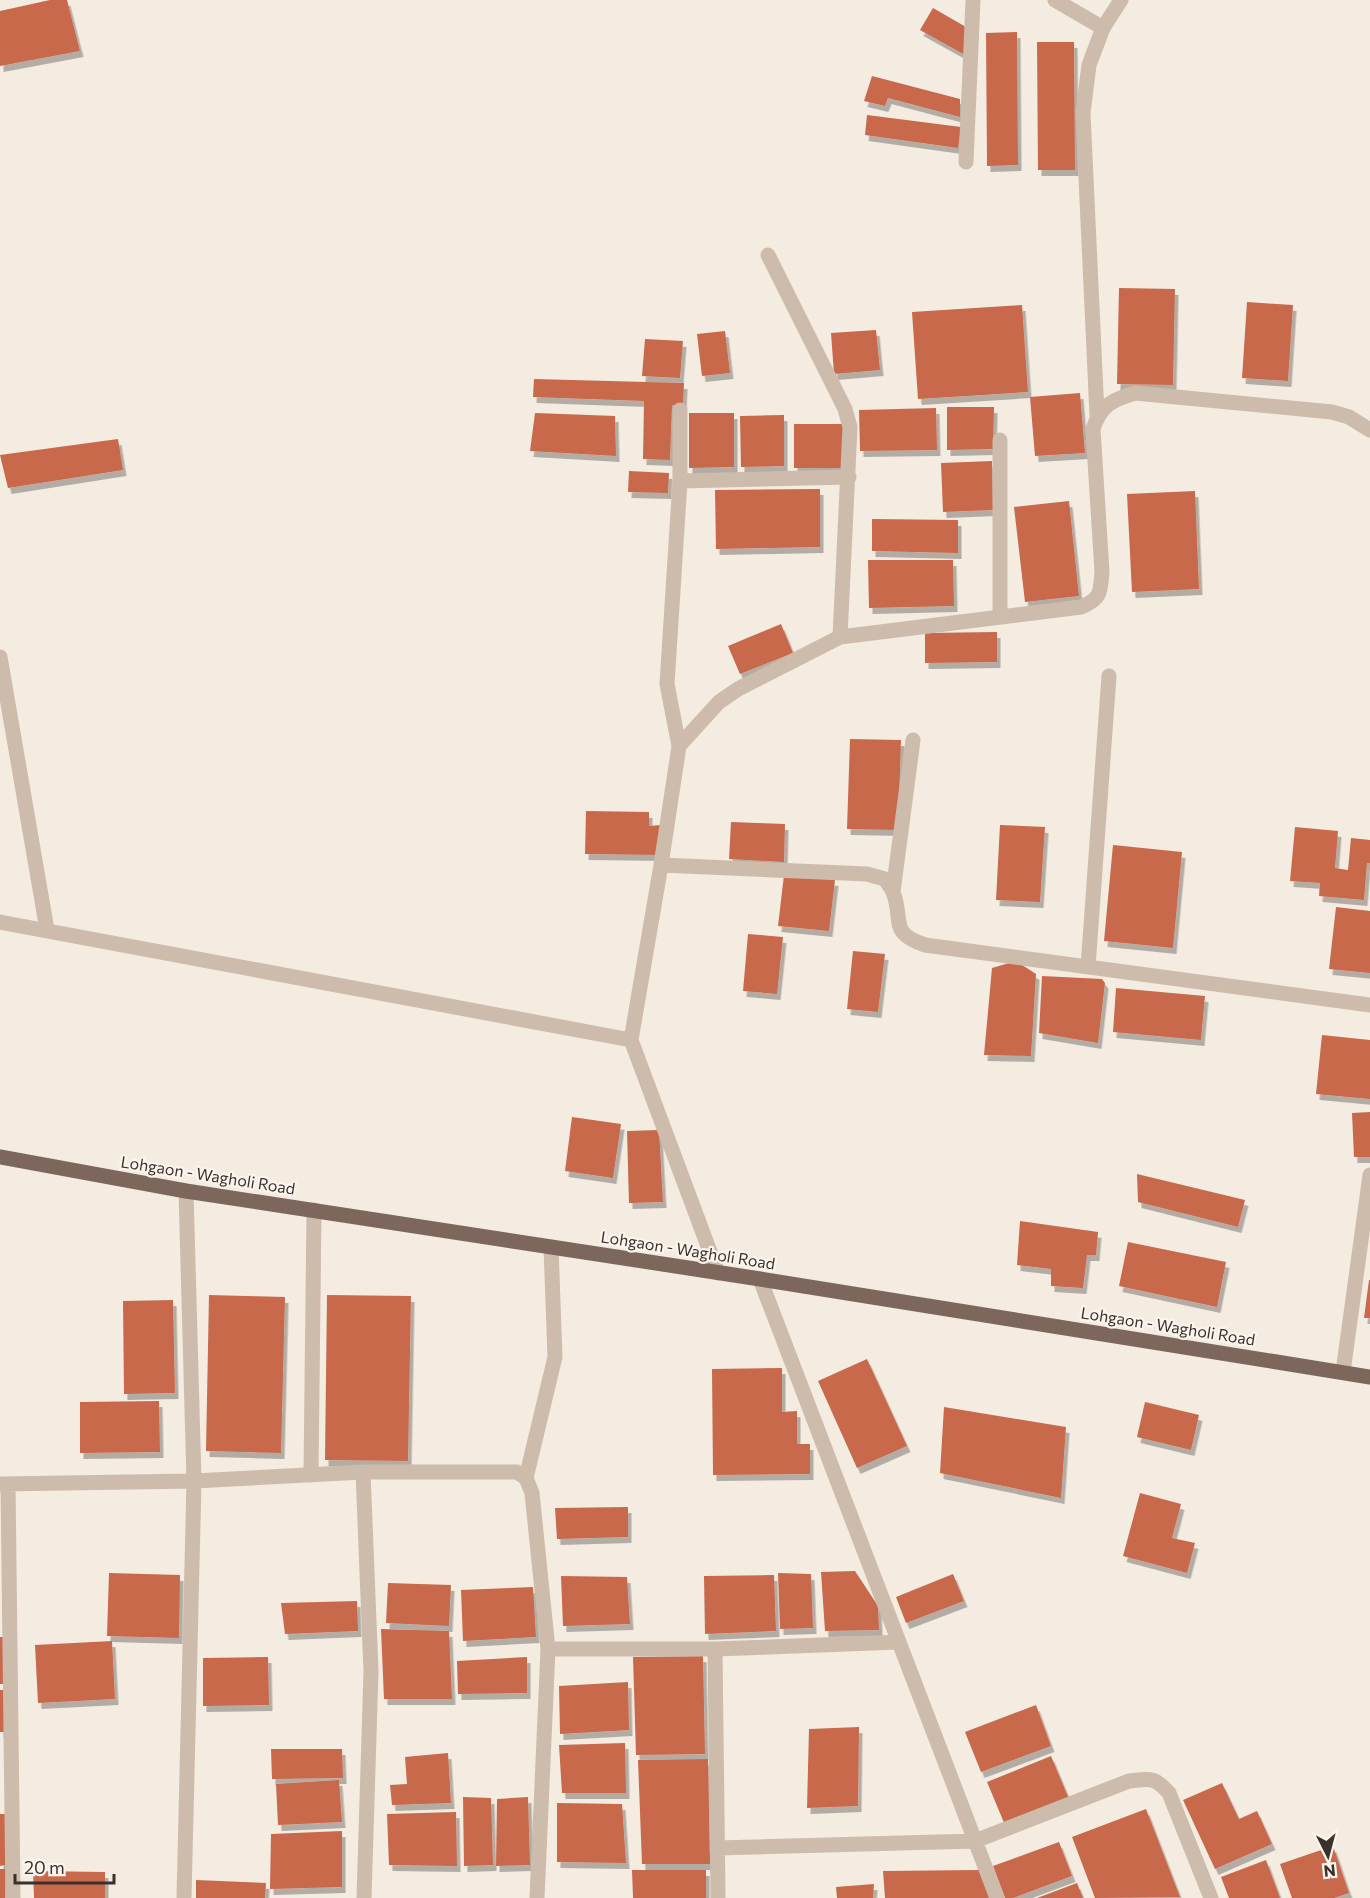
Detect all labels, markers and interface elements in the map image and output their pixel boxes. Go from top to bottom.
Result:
street label: Lohgaon - Wagholi Road [120,1151,297,1198]
street label: Lohgaon - Wagholi Road [600,1226,777,1273]
street label: Lohgaon - Wagholi Road [1080,1302,1257,1349]
north arrow [1298,1826,1358,1886]
scale bar [15,1847,114,1885]
text: 20 m [24,1856,65,1878]
text: N [1323,1861,1337,1881]

